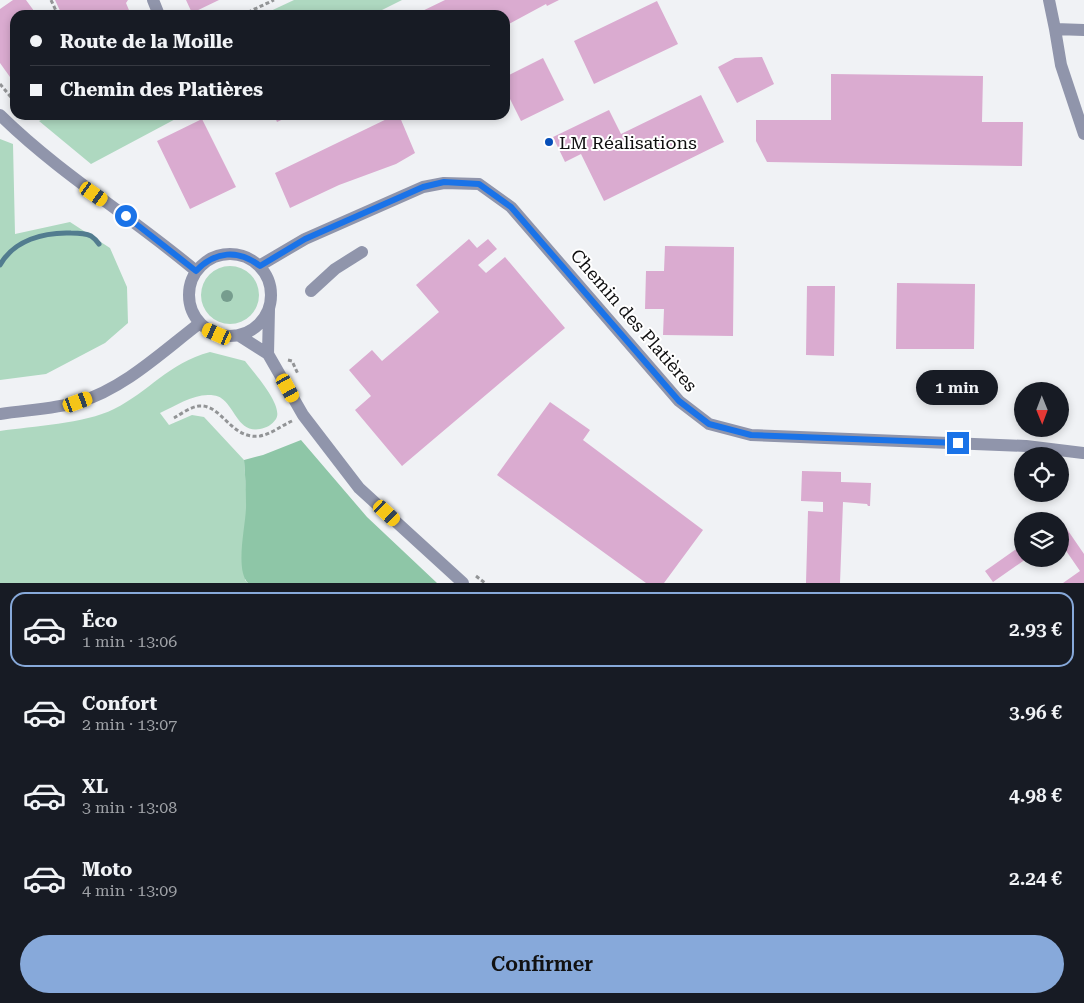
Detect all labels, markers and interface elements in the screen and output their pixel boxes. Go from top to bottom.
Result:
text: Route de la Moille [60,30,233,53]
text: Chemin des Platières [60,78,263,101]
place label: LM Réalisations [559,132,697,153]
marker: LM Réalisations [543,136,555,148]
car [77,179,110,209]
route start [115,205,137,227]
street label: Chemin des Platières [566,244,702,396]
car [200,321,233,347]
callout: 1 min [917,370,999,406]
car [274,371,301,405]
text: 1 min [935,378,979,397]
north arrow [1014,382,1069,438]
map controls [1014,382,1069,567]
car [61,390,94,414]
route end [947,432,969,454]
button: locate [1014,447,1069,502]
car [370,497,403,529]
button: layers [1014,512,1069,567]
icon: car [22,607,67,652]
text: Éco [82,609,118,632]
text: 2.93 € [1009,618,1062,641]
text: 1 min · 13:06 [82,632,177,651]
icon: car [22,690,67,735]
text: Confort [82,692,157,715]
text: 3.96 € [1009,701,1062,724]
text: 2 min · 13:07 [82,715,177,734]
icon: car [22,773,67,818]
text: XL [82,775,108,798]
text: 4.98 € [1009,784,1062,807]
text: 3 min · 13:08 [82,798,177,817]
icon: car [22,856,67,901]
text: Moto [82,858,132,881]
text: 2.24 € [1009,867,1062,890]
text: 4 min · 13:09 [82,881,177,900]
button: Confirmer [20,935,1064,993]

